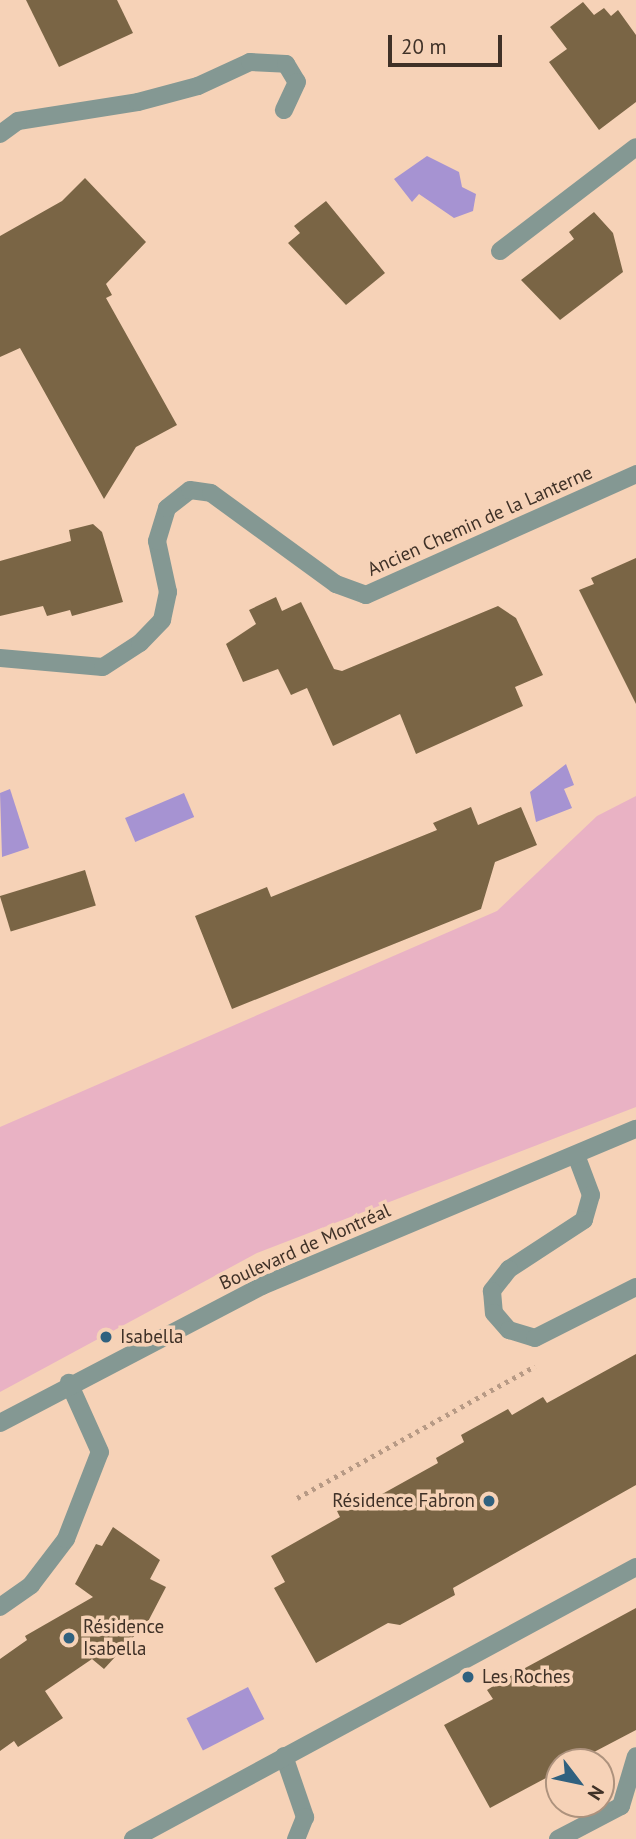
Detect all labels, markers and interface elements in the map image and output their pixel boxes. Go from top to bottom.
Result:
scale bar [391,21,505,65]
text: 20 m [401,33,447,60]
street label: Ancien Chemin de la Lanterne [364,461,596,581]
street label: Boulevard de Montréal [216,1199,394,1295]
place label: Isabella [120,1326,183,1348]
marker: Isabella [98,1329,114,1345]
place label: Résidence Fabron [332,1490,475,1512]
marker: Résidence Fabron [481,1493,497,1509]
place label: Résidence Isabella [83,1616,164,1660]
marker: Résidence Isabella [61,1630,77,1646]
place label: Les Roches [482,1666,571,1688]
marker: Les Roches [460,1669,476,1685]
north arrow [545,1748,615,1818]
text: N [583,1781,610,1805]

